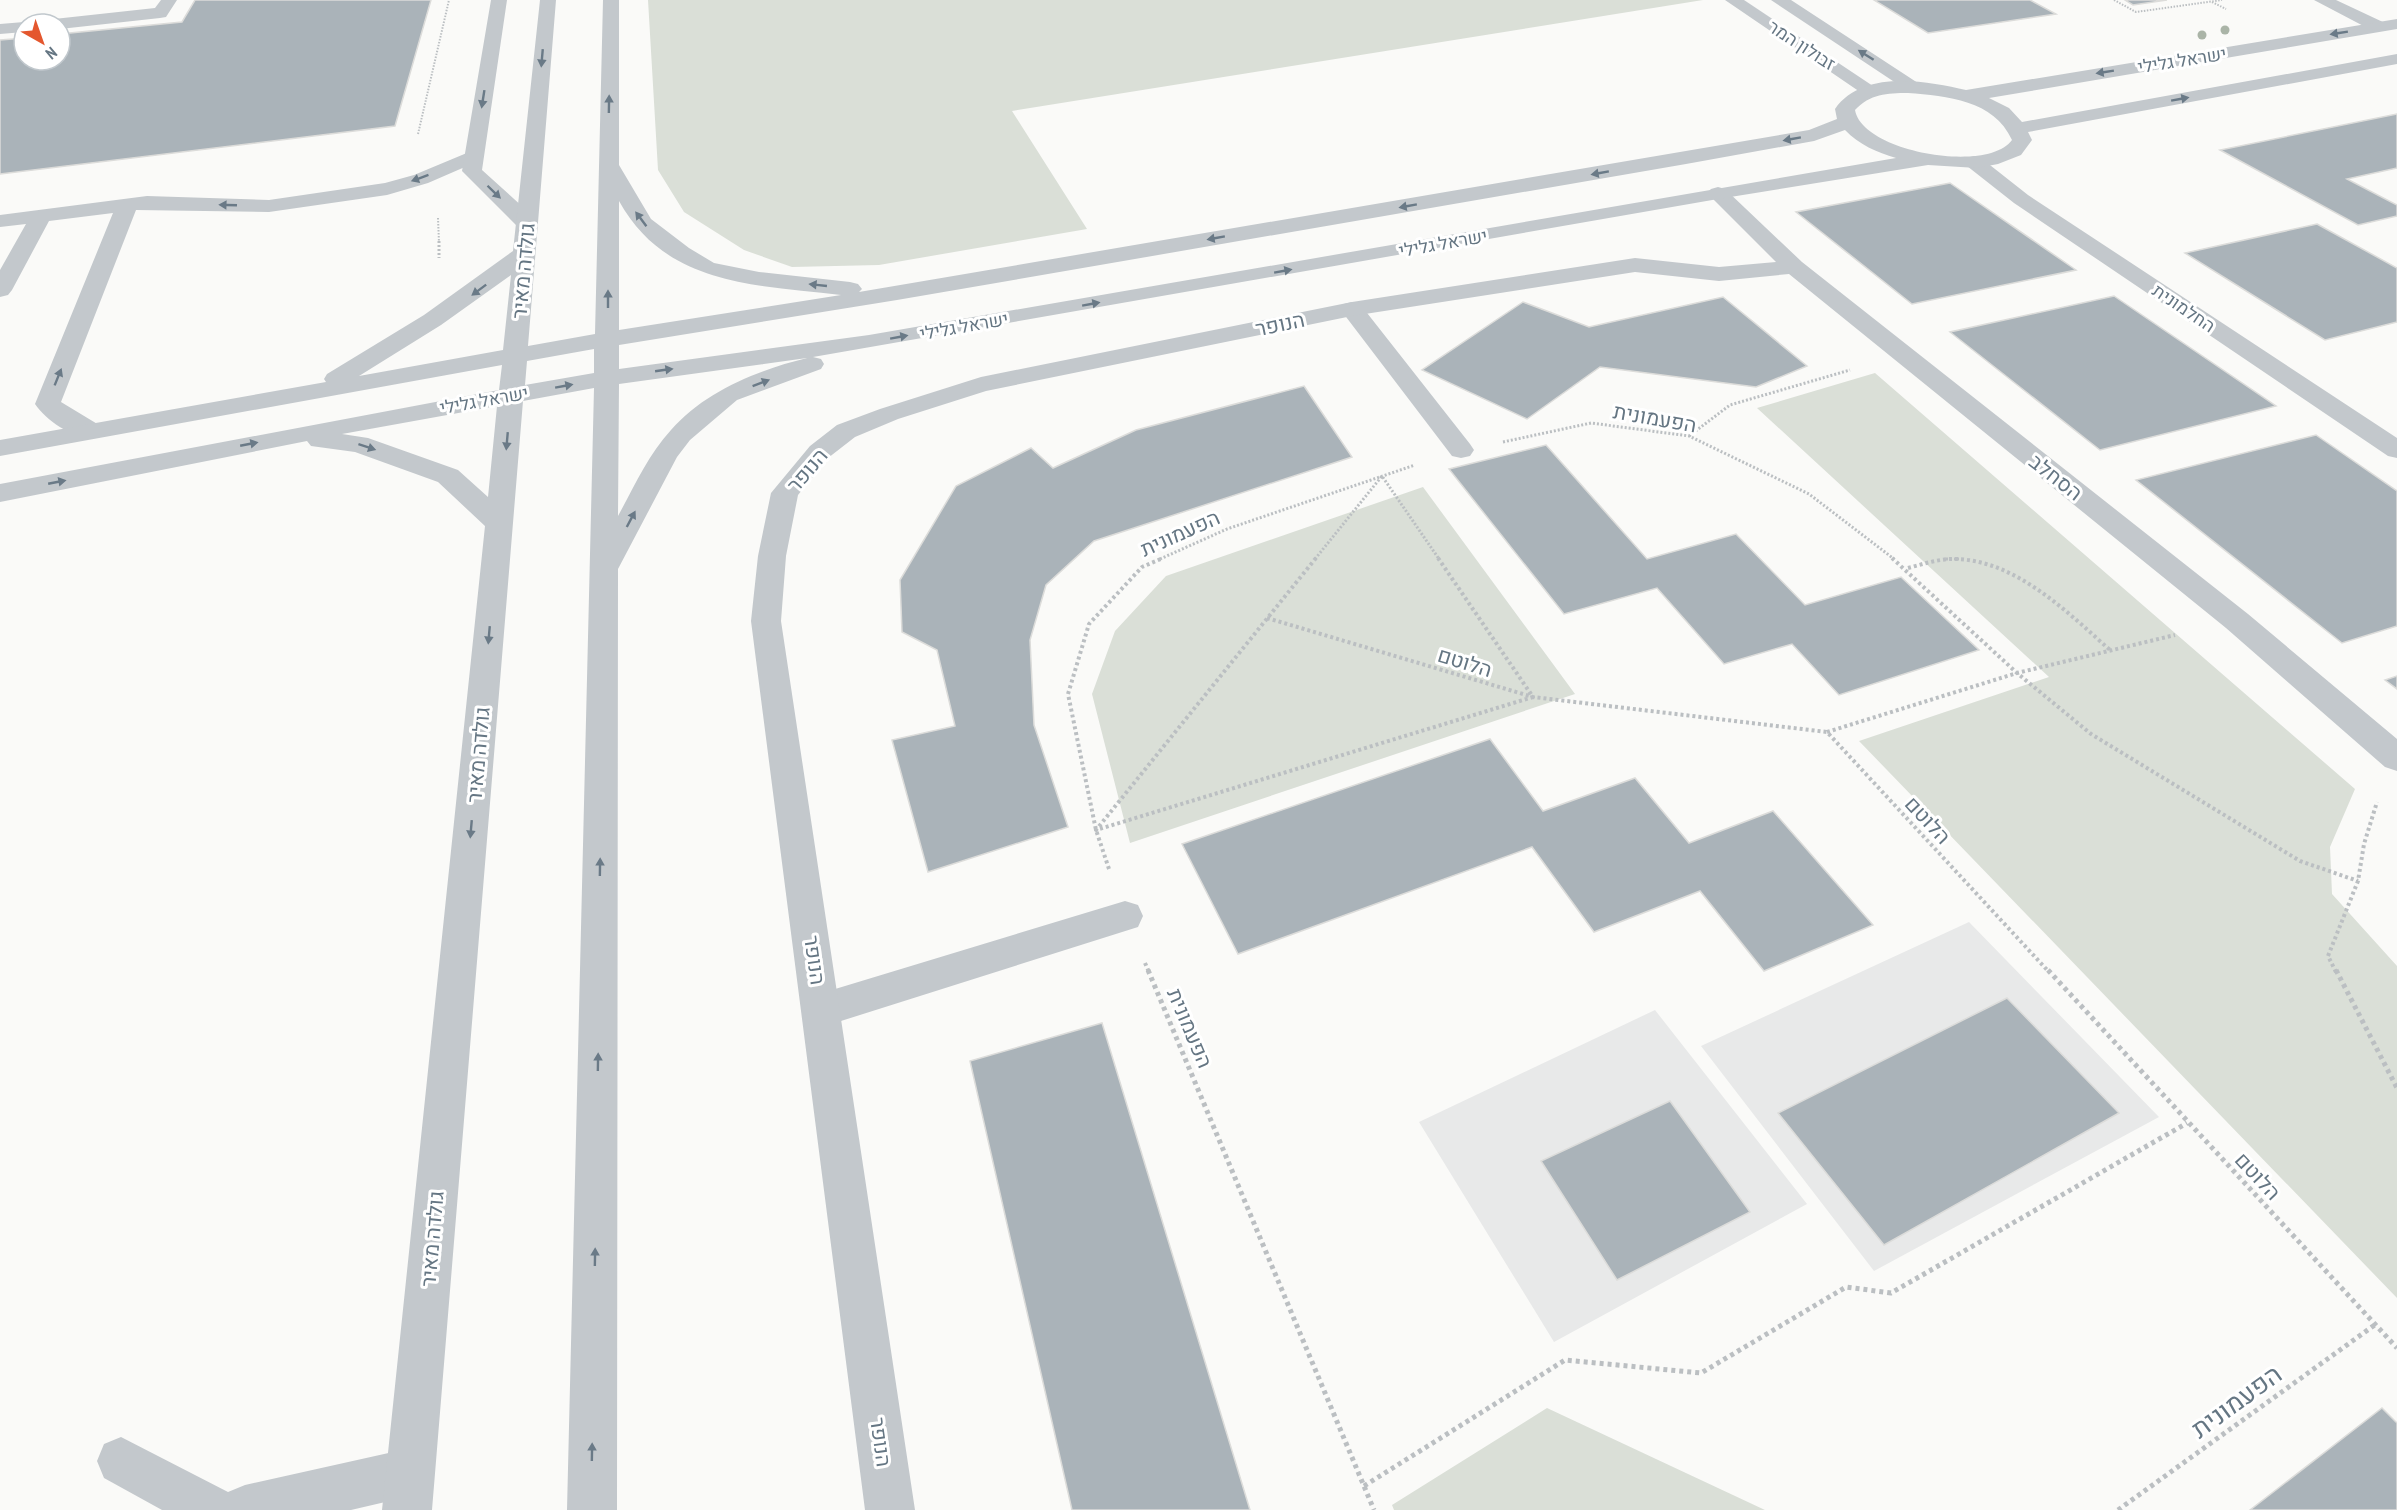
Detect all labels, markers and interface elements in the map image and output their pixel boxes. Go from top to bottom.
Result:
north arrow [12,12,72,72]
street label: זבולון המר [1764,15,1840,75]
one-way arrow [2330,29,2349,38]
street label: ישראל גלילי [2136,42,2228,78]
text: N [42,43,61,64]
one-way arrow [537,49,547,68]
one-way arrow [1858,49,1874,60]
one-way arrow [2096,68,2115,77]
one-way arrow [478,90,487,109]
one-way arrow [605,94,614,113]
one-way arrow [2171,94,2190,103]
one-way arrow [1783,135,1802,144]
one-way arrow [1591,169,1610,178]
one-way arrow [411,174,429,184]
one-way arrow [487,184,501,198]
one-way arrow [219,200,238,209]
one-way arrow [1398,201,1417,210]
one-way arrow [635,211,648,227]
street label: גולדה מאיר [505,222,541,320]
street label: ישראל גלילי [1397,224,1489,262]
one-way arrow [1206,234,1225,243]
one-way arrow [1274,266,1293,275]
street label: החלמונית [2148,279,2220,337]
one-way arrow [808,280,827,290]
one-way arrow [471,284,487,296]
one-way arrow [603,289,613,308]
one-way arrow [1082,299,1101,308]
street label: הנופר [1253,306,1307,342]
street label: ישראל גלילי [918,307,1010,345]
one-way arrow [890,332,909,341]
one-way arrow [655,366,674,375]
one-way arrow [53,368,63,386]
one-way arrow [752,377,770,387]
street label: ישראל גלילי [438,381,530,419]
one-way arrow [555,381,574,390]
street label: הפעמונית [1611,397,1699,439]
one-way arrow [502,431,512,450]
one-way arrow [239,439,258,448]
street label: הנופר [781,442,833,498]
one-way arrow [358,443,376,452]
street label: הסחלב [2024,448,2088,506]
one-way arrow [48,477,67,486]
street label: הפעמונית [1136,504,1224,562]
one-way arrow [626,510,636,527]
one-way arrow [484,625,494,644]
street label: הלוטם [1434,641,1496,683]
street label: גולדה מאיר [460,706,496,804]
street label: הלוטם [1899,790,1957,850]
one-way arrow [466,819,476,838]
one-way arrow [595,857,605,876]
street label: הנופר [798,934,832,986]
street label: הפעמונית [1161,984,1219,1072]
one-way arrow [593,1052,602,1071]
street label: הלוטם [2229,1146,2287,1206]
street label: גולדה מאיר [414,1190,450,1288]
one-way arrow [590,1247,600,1266]
street label: הפעמונית [2184,1357,2288,1445]
street label: הנופר [864,1416,898,1468]
one-way arrow [588,1442,597,1461]

